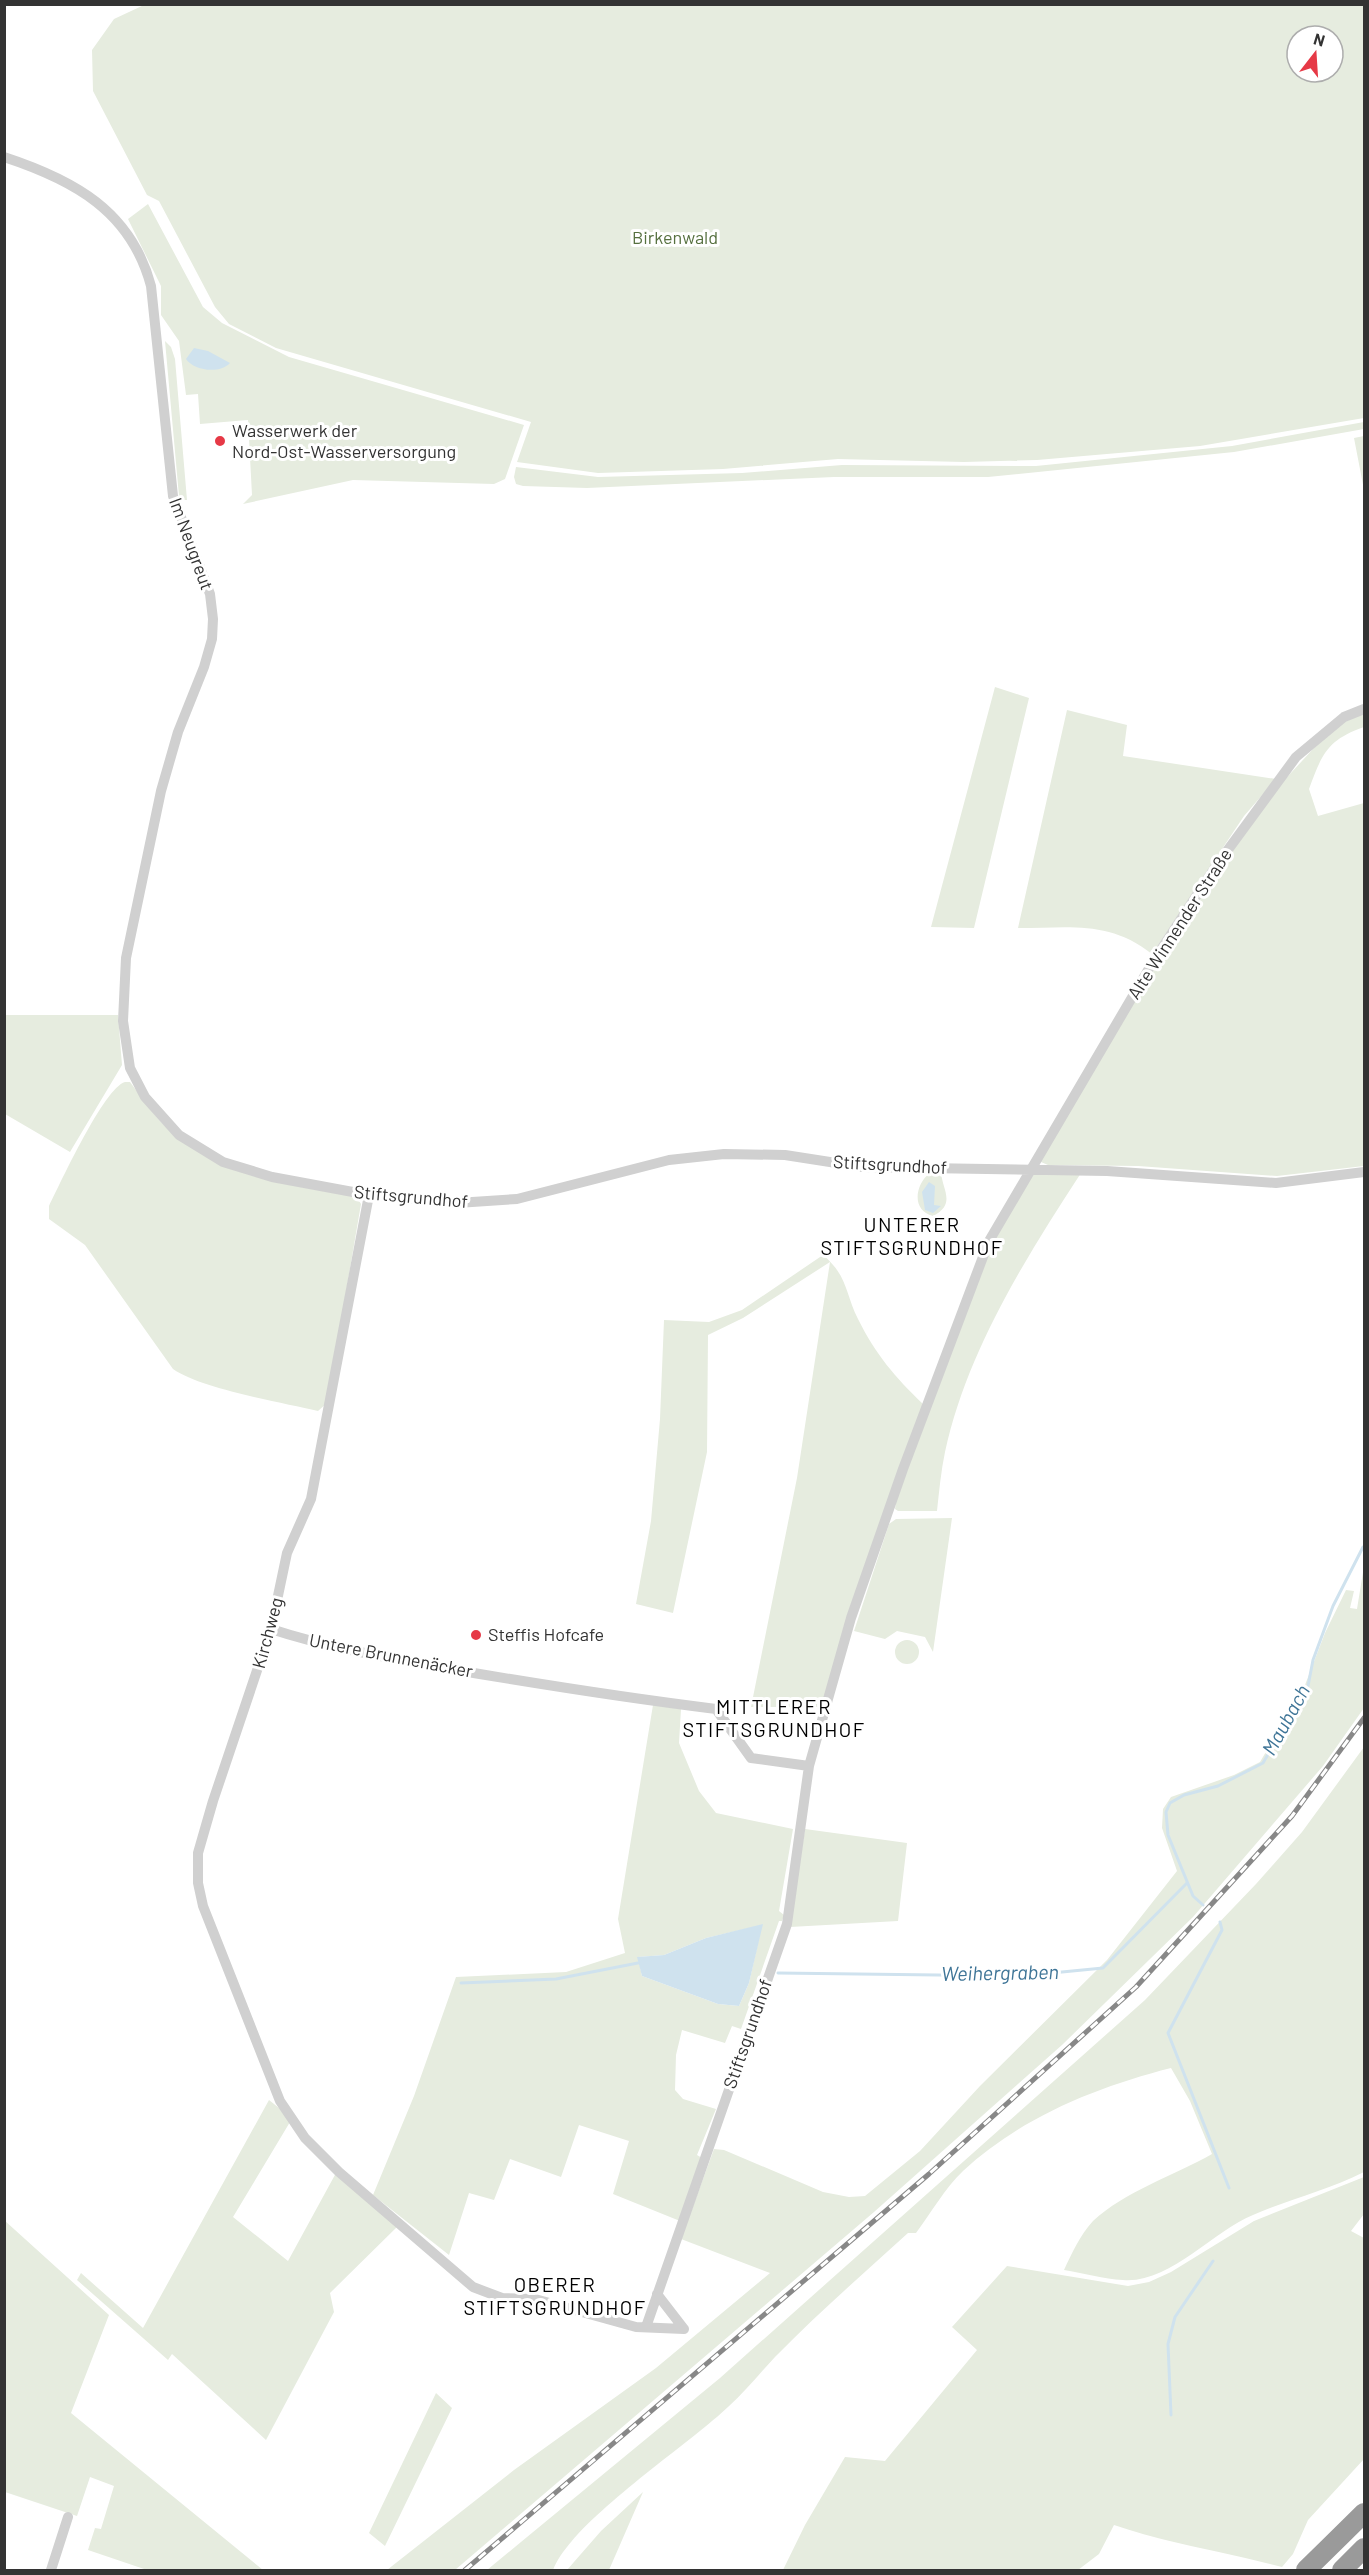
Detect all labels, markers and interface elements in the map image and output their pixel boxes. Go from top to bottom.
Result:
north arrow [1285,24,1345,84]
text: N [1312,29,1327,50]
park label: Birkenwald [632,226,718,248]
place label: Wasserwerk der Nord-Ost-Wasserversorgung [232,419,456,462]
marker: Wasserwerk der Nord-Ost-Wasserversorgung [213,434,227,448]
street label: Im Neugreut [165,495,219,593]
street label: Alte Winnender Straße [1122,844,1236,1003]
street label: Stiftsgrundhof [832,1150,948,1178]
street label: Stiftsgrundhof [353,1180,469,1212]
district label: UNTERER STIFTSGRUNDHOF [820,1212,1004,1259]
street label: Kirchweg [247,1595,287,1671]
place label: Steffis Hofcafe [488,1623,604,1645]
street label: Untere Brunnenäcker [308,1628,475,1682]
marker: Steffis Hofcafe [469,1628,483,1642]
water label: Maubach [1256,1680,1314,1759]
district label: MITTLERER STIFTSGRUNDHOF [682,1694,866,1741]
water label: Weihergraben [941,1959,1059,1985]
street label: Stiftsgrundhof [718,1976,776,2091]
district label: OBERER STIFTSGRUNDHOF [463,2272,647,2319]

